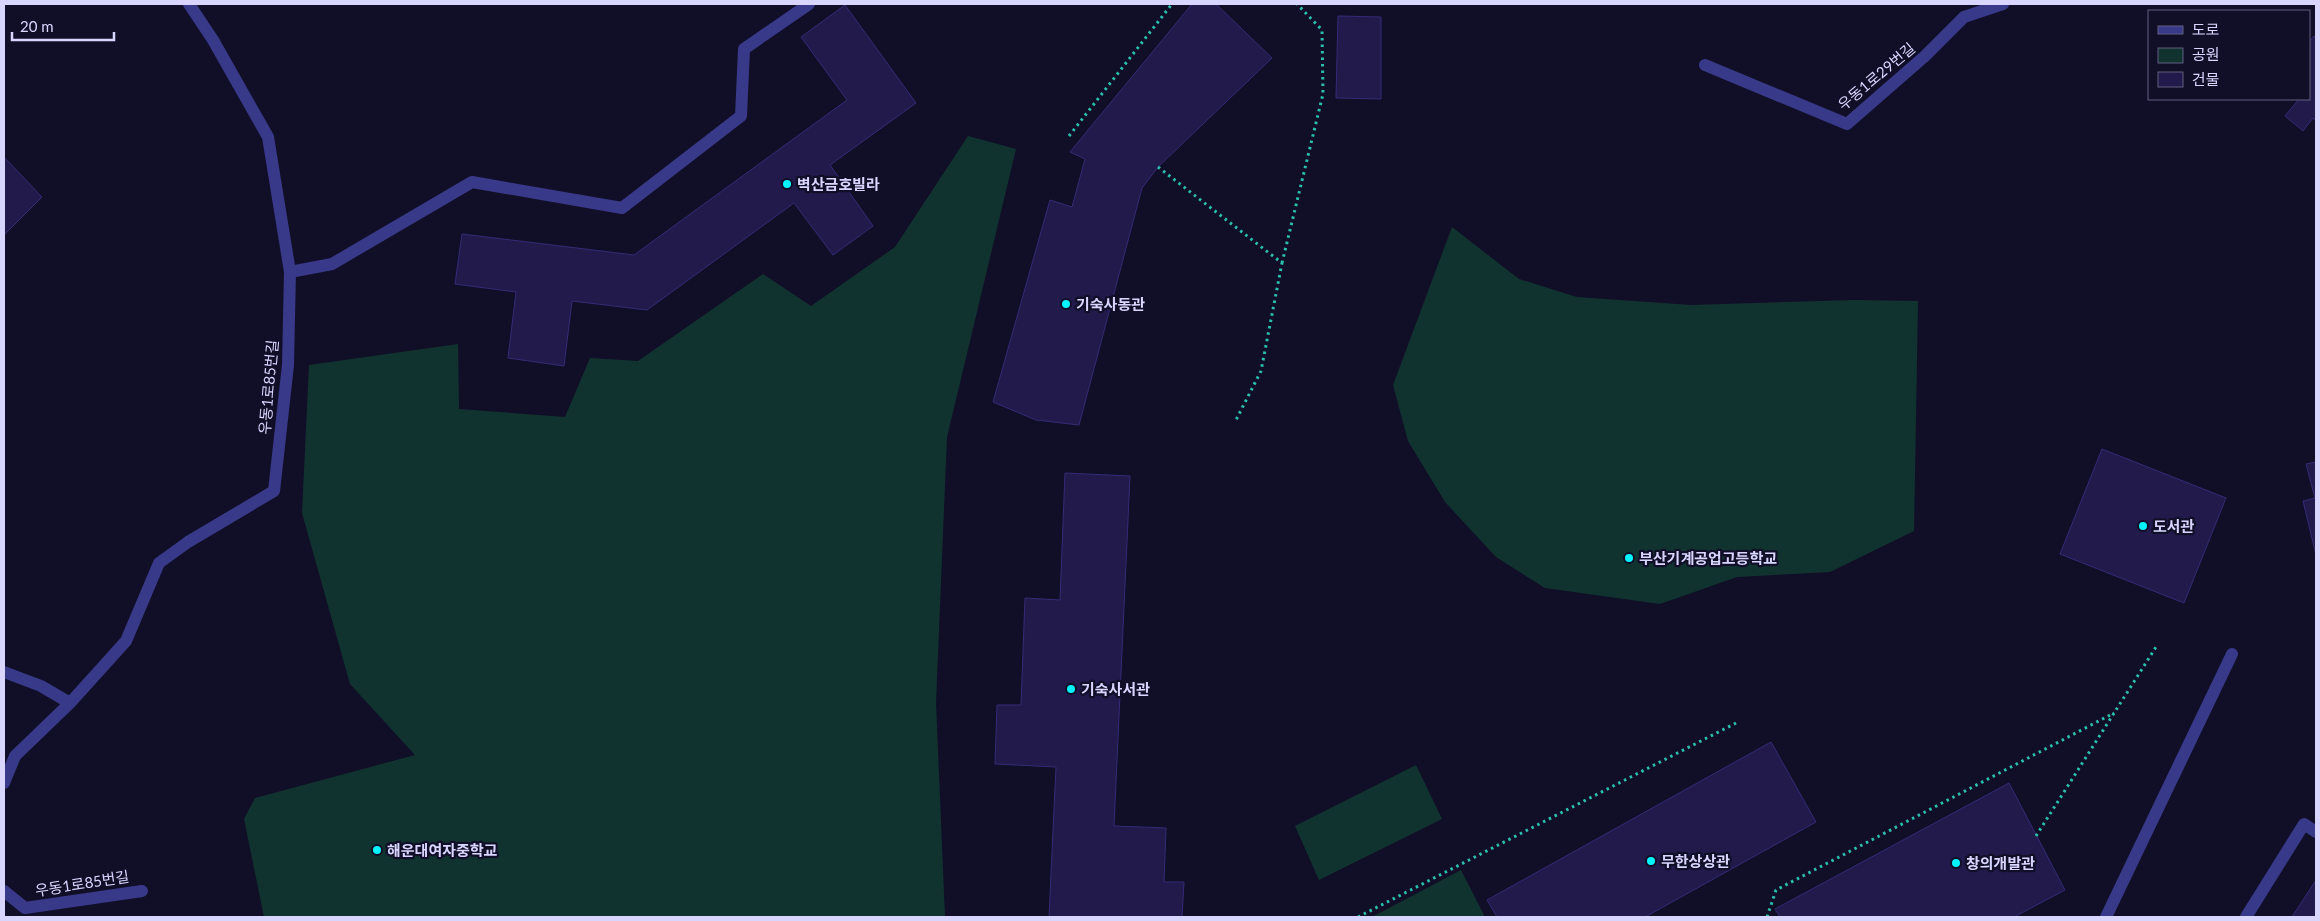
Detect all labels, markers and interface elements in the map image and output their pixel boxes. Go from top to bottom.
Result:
scale bar [12,10,115,42]
legend [2148,10,2310,100]
text: 20 m [20,17,54,35]
text: 도로 [2192,20,2220,38]
street label: 우동1로29번길 [1834,39,1918,113]
text: 공원 [2192,45,2220,63]
text: 건물 [2192,70,2220,88]
place label: 벽산금호빌라 [797,175,880,193]
marker: 벽산금호빌라 [781,178,793,190]
place label: 기숙사동관 [1076,295,1145,313]
marker: 기숙사동관 [1060,298,1072,310]
street label: 우동1로85번길 [255,339,281,435]
place label: 도서관 [2153,517,2195,535]
marker: 도서관 [2137,520,2149,532]
place label: 부산기계공업고등학교 [1639,549,1777,567]
marker: 부산기계공업고등학교 [1623,552,1635,564]
place label: 기숙사서관 [1081,680,1150,698]
marker: 기숙사서관 [1065,683,1077,695]
place label: 해운대여자중학교 [387,841,498,859]
marker: 해운대여자중학교 [371,844,383,856]
place label: 무한상상관 [1661,852,1730,870]
place label: 창의개발관 [1966,854,2035,872]
marker: 무한상상관 [1645,855,1657,867]
marker: 창의개발관 [1950,857,1962,869]
street label: 우동1로85번길 [34,867,130,899]

